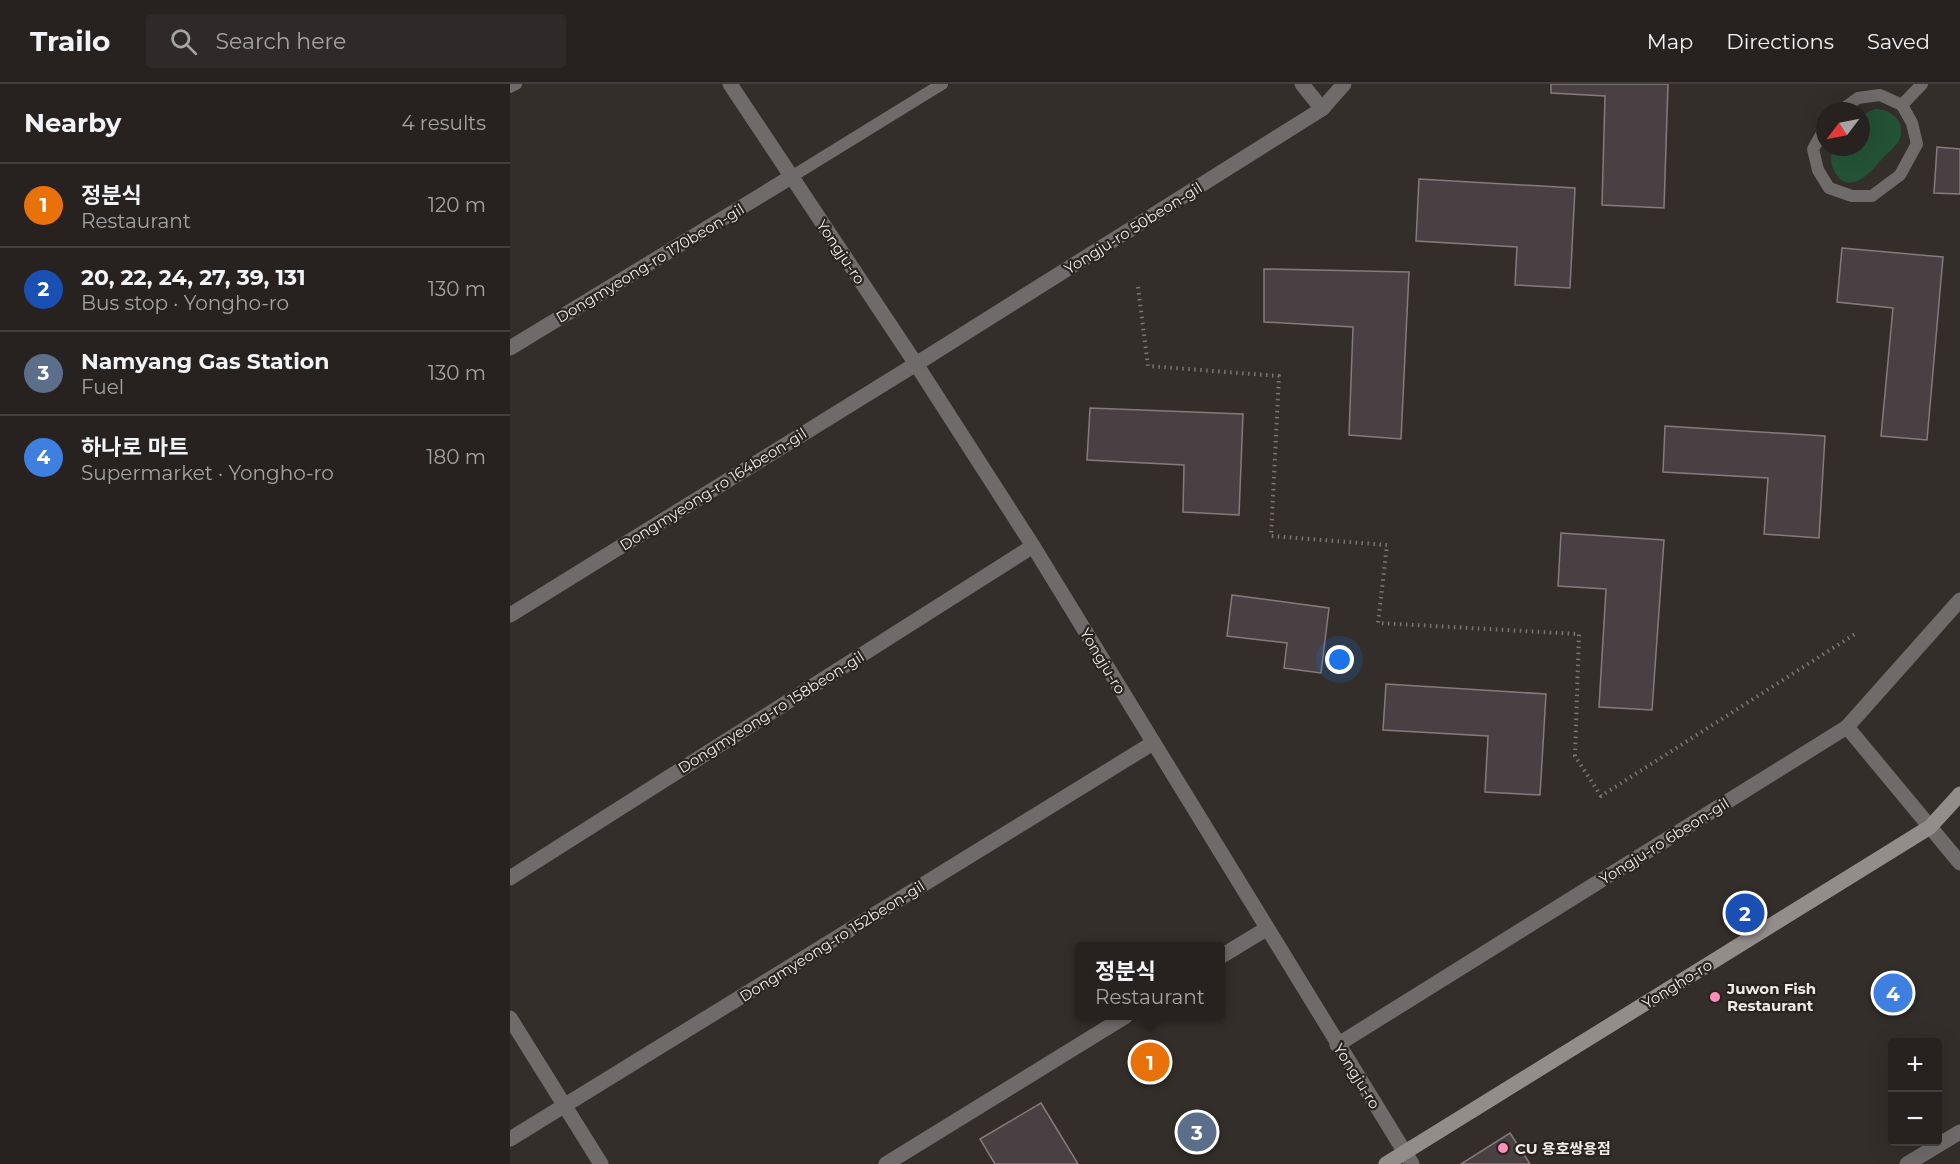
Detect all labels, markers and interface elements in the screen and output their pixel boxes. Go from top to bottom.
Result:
search box [146,14,566,68]
text: Trailo [30,24,110,58]
icon: search [167,25,200,58]
text: Search here [215,28,346,55]
text: Map [1647,29,1693,54]
text: Directions [1726,29,1834,54]
text: Saved [1867,29,1930,54]
north arrow [1816,102,1870,156]
text: Nearby [24,107,121,139]
text: 4 results [401,111,486,135]
street label: Yongju-ro 50beon-gil [1061,178,1205,278]
text: 정분식 [81,182,142,209]
text: 1 [40,193,47,217]
text: 120 m [428,193,486,217]
street label: Dongmyeong-ro 170beon-gil [552,199,748,327]
text: Restaurant [81,209,191,233]
street label: Yongju-ro [813,216,869,288]
text: 20, 22, 24, 27, 39, 131 [81,264,306,291]
text: 2 [38,277,49,301]
text: 130 m [428,277,486,301]
text: Bus stop · Yongho-ro [81,291,289,315]
text: Namyang Gas Station [81,348,329,375]
text: 3 [38,361,49,385]
text: 130 m [428,361,486,385]
text: Fuel [81,375,124,399]
street label: Dongmyeong-ro 164beon-gil [616,423,810,555]
text: 하나로 마트 [81,434,188,461]
text: 4 [37,445,50,469]
text: 180 m [426,445,486,469]
text: Supermarket · Yongho-ro [81,461,334,485]
street label: Yongju-ro [1076,625,1130,697]
your location [1325,645,1354,674]
street label: Dongmyeong-ro 158beon-gil [674,647,868,777]
street label: Yongju-ro 6beon-gil [1596,793,1732,889]
street label: Dongmyeong-ro 152beon-gil [736,876,928,1006]
pin: 2 [1726,890,1764,936]
popup [1075,942,1225,1020]
street label: Yongho-ro [1638,955,1716,1013]
text: 정분식 [1095,958,1156,985]
pin: 4 [1874,970,1912,1016]
place label: Juwon Fish Restaurant [1726,979,1816,1015]
text: Restaurant [1095,985,1205,1009]
marker: Juwon Fish Restaurant [1708,990,1722,1004]
map controls [1888,1038,1942,1146]
button: + [1888,1038,1942,1092]
pin: 1 [1130,1040,1170,1084]
street label: Yongju-ro [1329,1040,1385,1112]
button: − [1888,1092,1942,1146]
pin: 3 [1178,1110,1216,1154]
place label: CU 용호쌍용점 [1515,1139,1611,1158]
marker: CU 용호쌍용점 [1496,1141,1510,1155]

